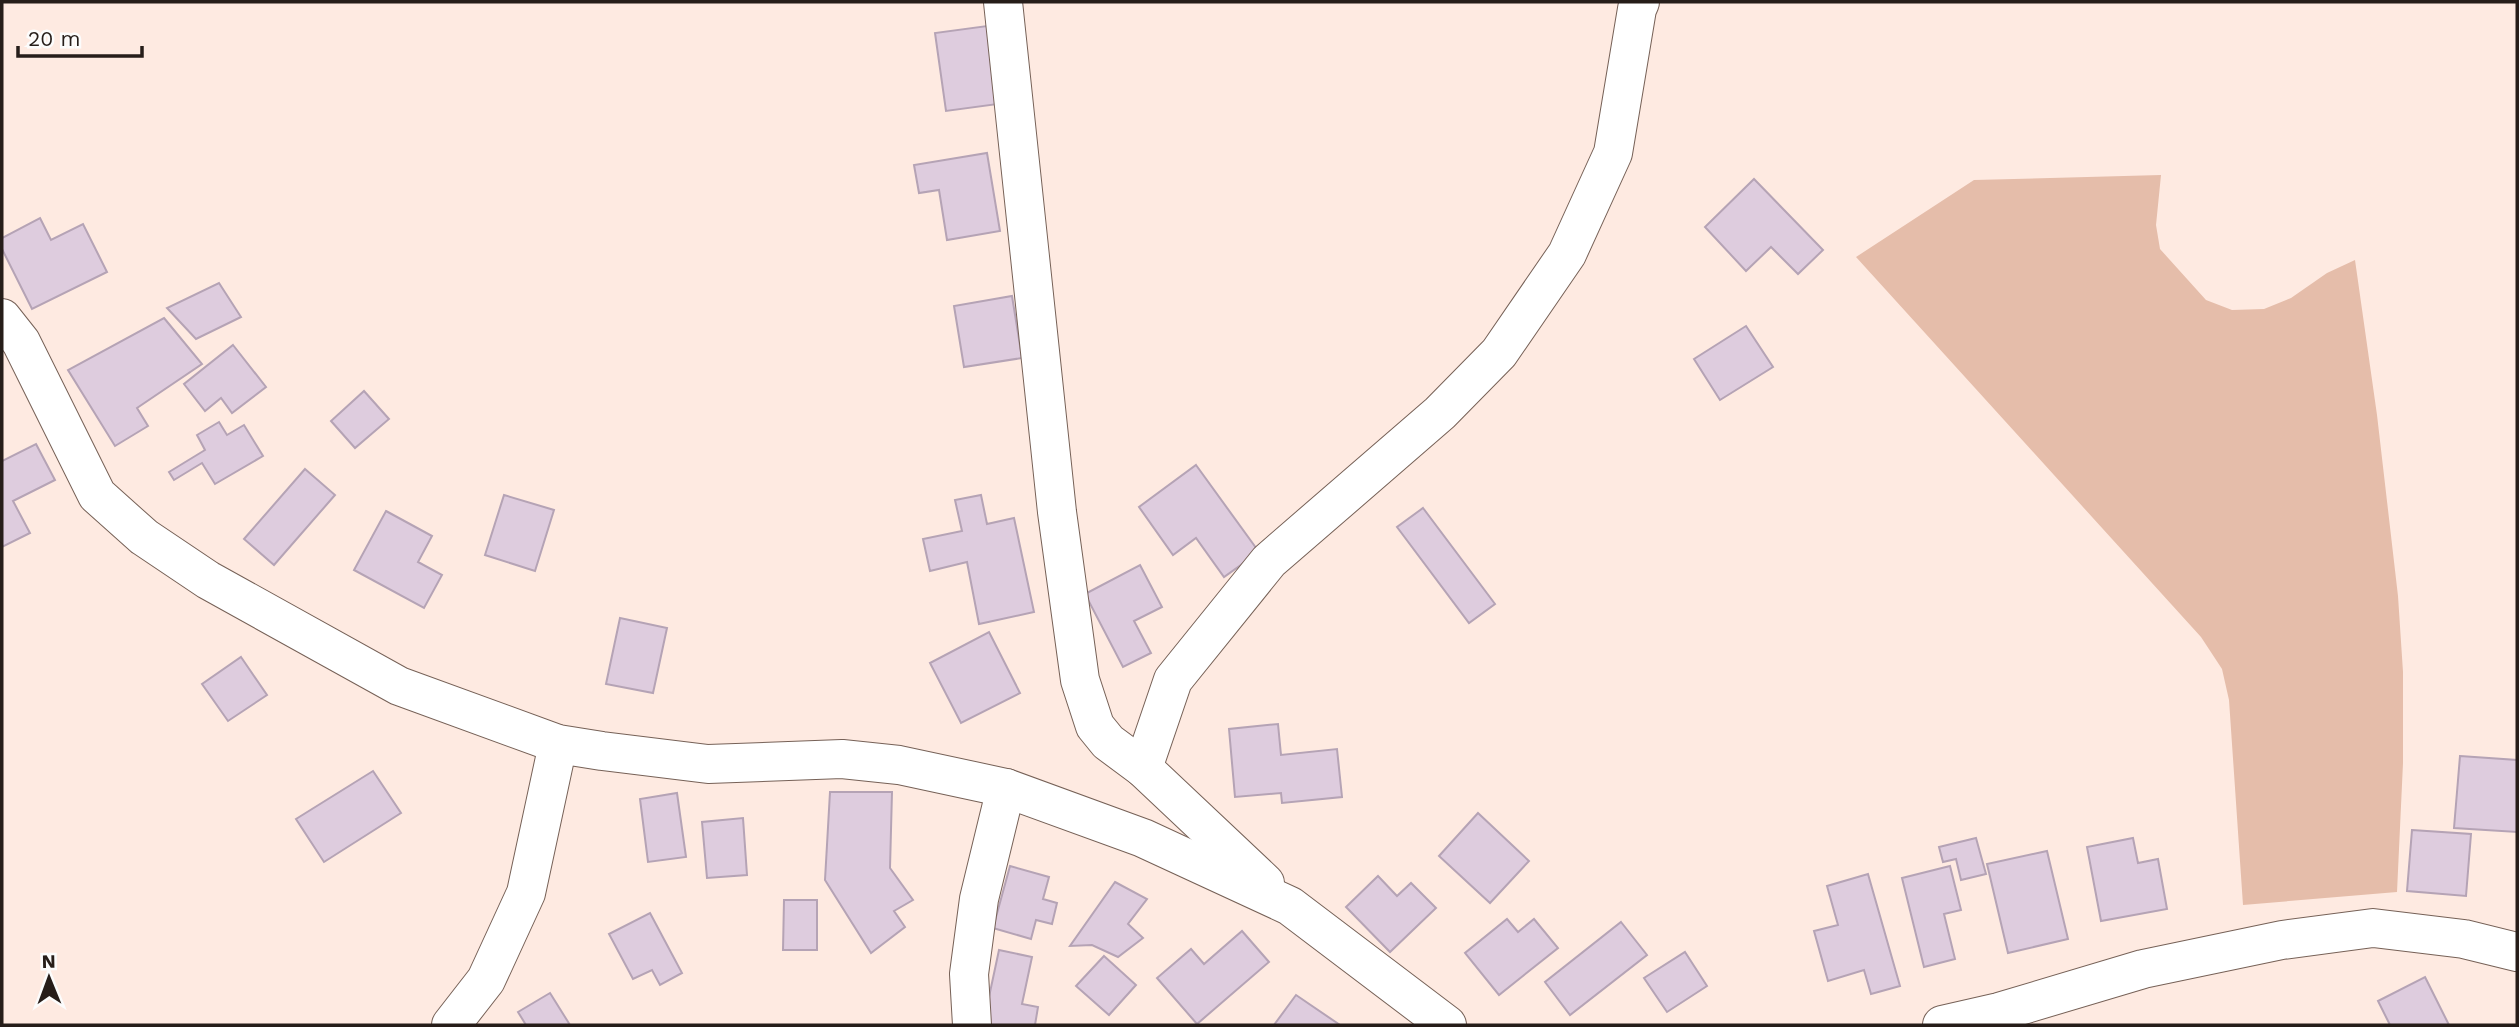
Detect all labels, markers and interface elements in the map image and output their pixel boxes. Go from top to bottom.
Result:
scale bar [18,14,142,58]
text: 20 m [28,26,80,51]
north arrow [14,943,84,1013]
text: N [41,950,56,973]

